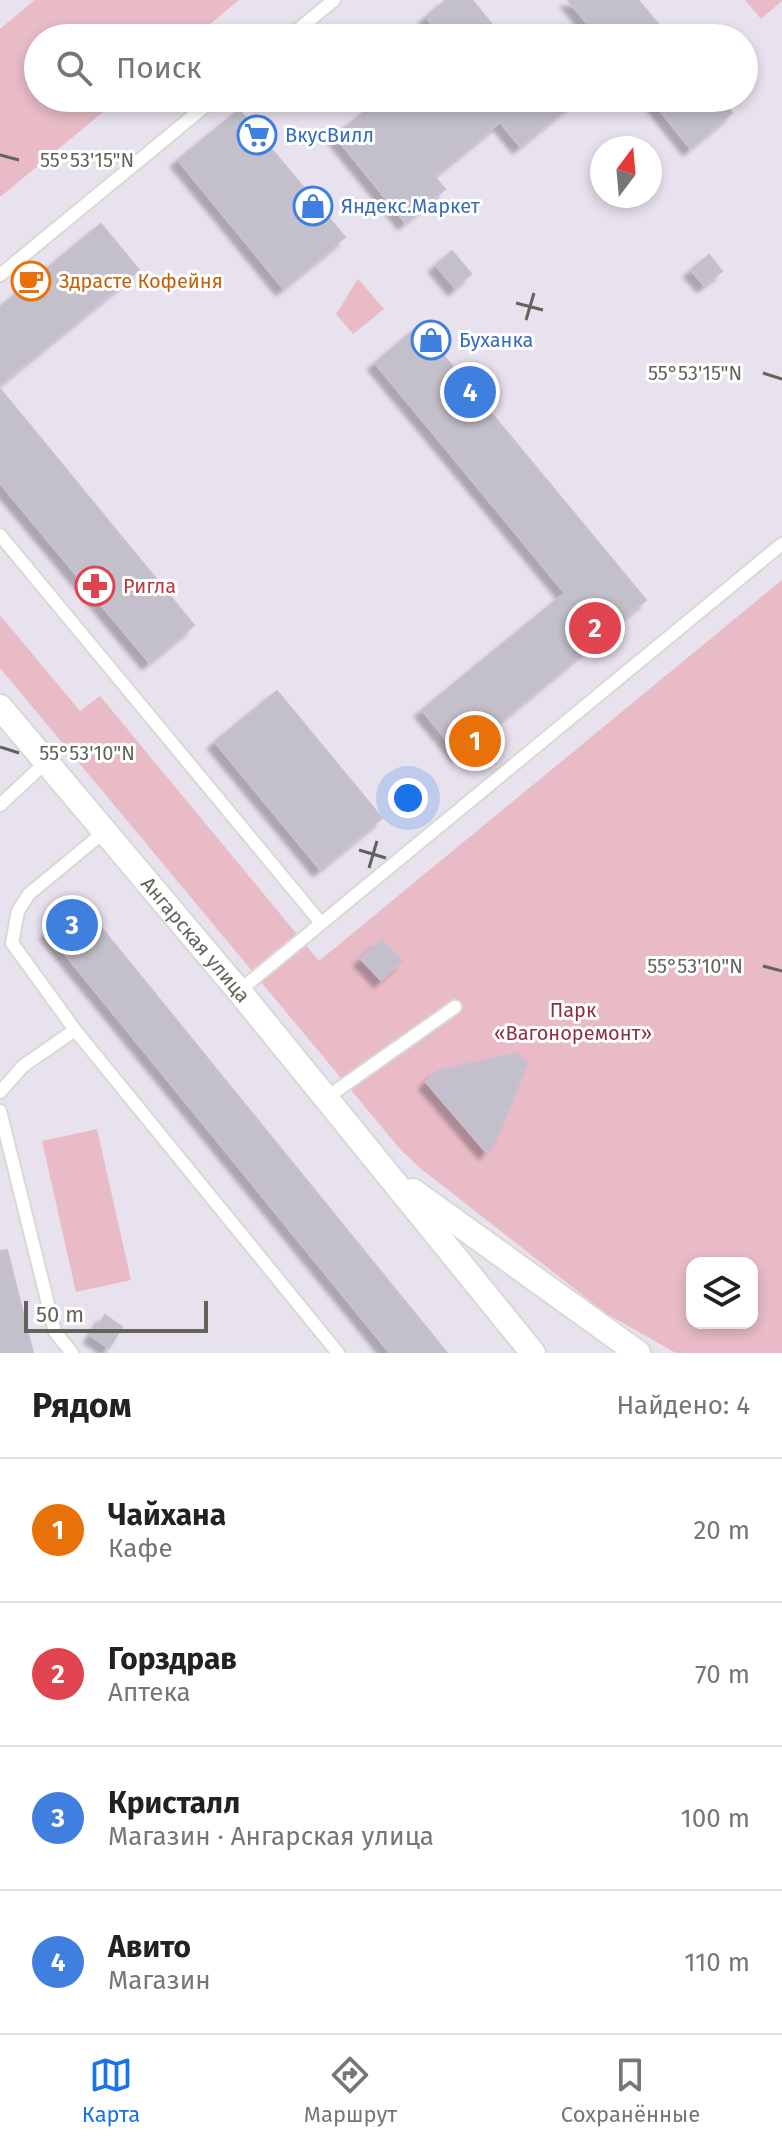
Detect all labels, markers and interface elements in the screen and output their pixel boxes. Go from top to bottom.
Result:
search box [24,24,758,112]
icon: search [52,46,96,90]
text: Поиск [116,50,202,86]
supermarket icon: ВкусВилл [236,114,278,156]
place label: ВкусВилл [285,123,374,147]
north arrow [590,136,662,208]
text: 55°53'15"N [40,148,134,172]
shop icon: Яндекс.Маркет [292,185,334,227]
place label: Яндекс.Маркет [341,194,481,218]
cafe icon: Здрасте Кофейня [10,260,52,302]
place label: Здрасте Кофейня [59,269,223,293]
shop icon: Буханка [410,319,452,361]
place label: Буханка [459,328,533,352]
text: 55°53'15"N [648,361,742,385]
pin: 4 [444,362,496,422]
pharmacy icon: Ригла [74,565,116,607]
place label: Ригла [123,574,176,598]
pin: 2 [569,598,621,658]
pin: 1 [449,711,501,771]
text: 55°53'10"N [39,741,135,765]
your location [388,778,428,818]
street label: Ангарская улица [136,872,255,1007]
pin: 3 [46,895,98,955]
text: 55°53'10"N [647,954,743,978]
park label: Парк «Вагоноремонт» [494,998,652,1045]
map controls [686,1257,758,1329]
button: layers [686,1257,758,1329]
scale bar [24,1297,208,1333]
text: 50 m [36,1301,84,1328]
text: Рядом [32,1385,131,1426]
text: Найдено: 4 [616,1390,750,1421]
text: Чайхана [108,1497,226,1533]
text: 1 [52,1515,64,1546]
text: 20 m [693,1515,750,1546]
text: Кафе [108,1533,173,1564]
text: Горздрав [108,1641,237,1677]
text: 2 [51,1659,65,1690]
text: 70 m [695,1659,750,1690]
text: Аптека [108,1677,191,1708]
text: Кристалл [108,1785,240,1821]
text: 3 [51,1803,65,1834]
text: 100 m [681,1803,750,1834]
text: Магазин · Ангарская улица [108,1821,434,1852]
text: Авито [108,1929,191,1965]
text: 4 [51,1947,65,1978]
text: 110 m [684,1947,750,1978]
text: Магазин [108,1965,211,1996]
tab: Карта [82,2053,140,2128]
tab: Маршрут [304,2053,397,2128]
tab: Сохранённые [561,2053,700,2128]

